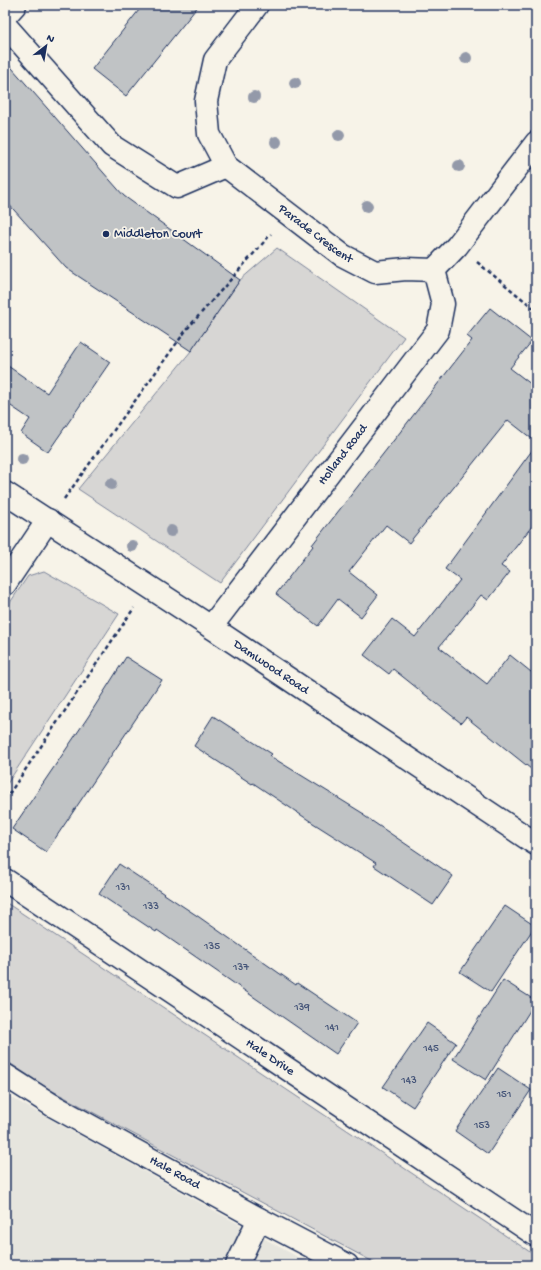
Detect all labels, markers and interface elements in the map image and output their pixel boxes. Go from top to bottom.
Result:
north arrow [26,26,66,66]
text: N [44,32,56,46]
street label: Parade Crescent [274,201,357,267]
place label: Middleton Court [114,227,203,242]
marker: Middleton Court [101,229,111,239]
street label: Holland Road [315,420,372,488]
street label: Damwood Road [230,636,313,698]
house number: 131 [115,882,130,894]
house number: 133 [142,901,159,913]
house number: 135 [203,941,220,953]
house number: 137 [232,962,249,974]
house number: 139 [293,1002,310,1014]
house number: 141 [324,1022,339,1034]
street label: Hale Drive [243,1036,298,1079]
house number: 145 [422,1043,439,1055]
house number: 143 [400,1075,417,1087]
house number: 151 [496,1089,511,1101]
house number: 153 [473,1120,490,1132]
street label: Hale Road [147,1153,204,1193]

